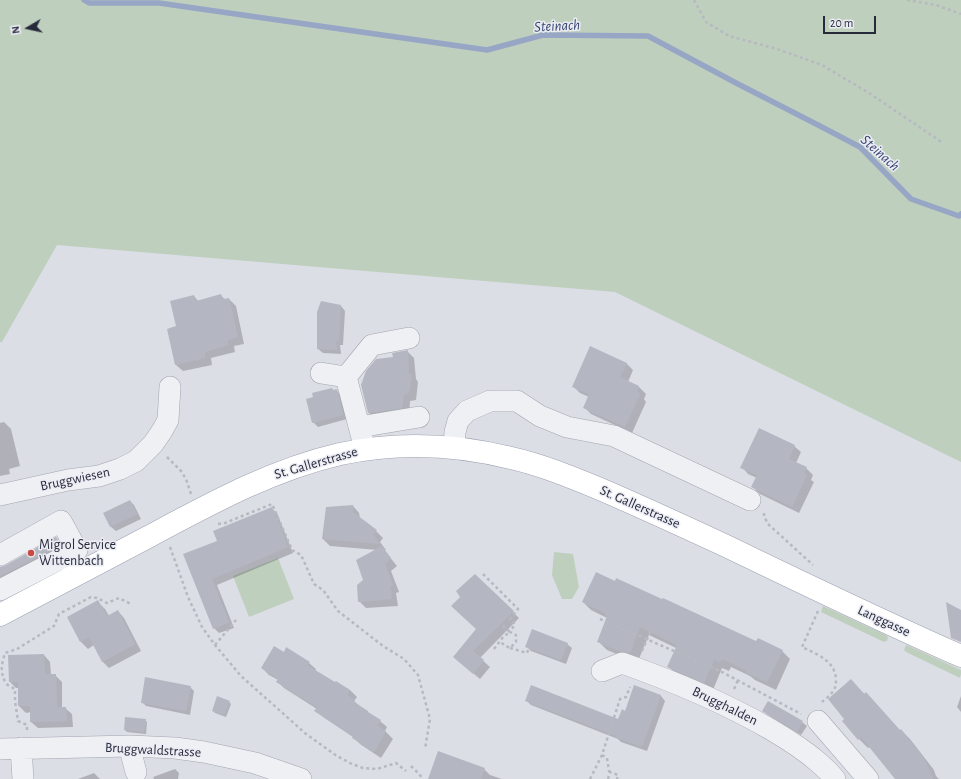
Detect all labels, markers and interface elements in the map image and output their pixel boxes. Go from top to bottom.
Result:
north arrow [8,8,48,48]
scale bar [825,8,878,34]
water label: Steinach [533,16,581,36]
text: 20 m [830,17,853,29]
text: N [10,25,22,35]
water label: Steinach [857,131,903,175]
street label: St. Gallerstrasse [272,443,360,483]
street label: Bruggwiesen [39,463,111,495]
street label: St. Gallerstrasse [597,482,683,532]
place label: Migrol Service Wittenbach [39,537,116,570]
marker: Migrol Service Wittenbach [26,548,36,558]
street label: Langgasse [855,602,913,640]
street label: Brugghalden [689,683,761,729]
street label: Bruggwaldstrasse [104,739,202,761]

